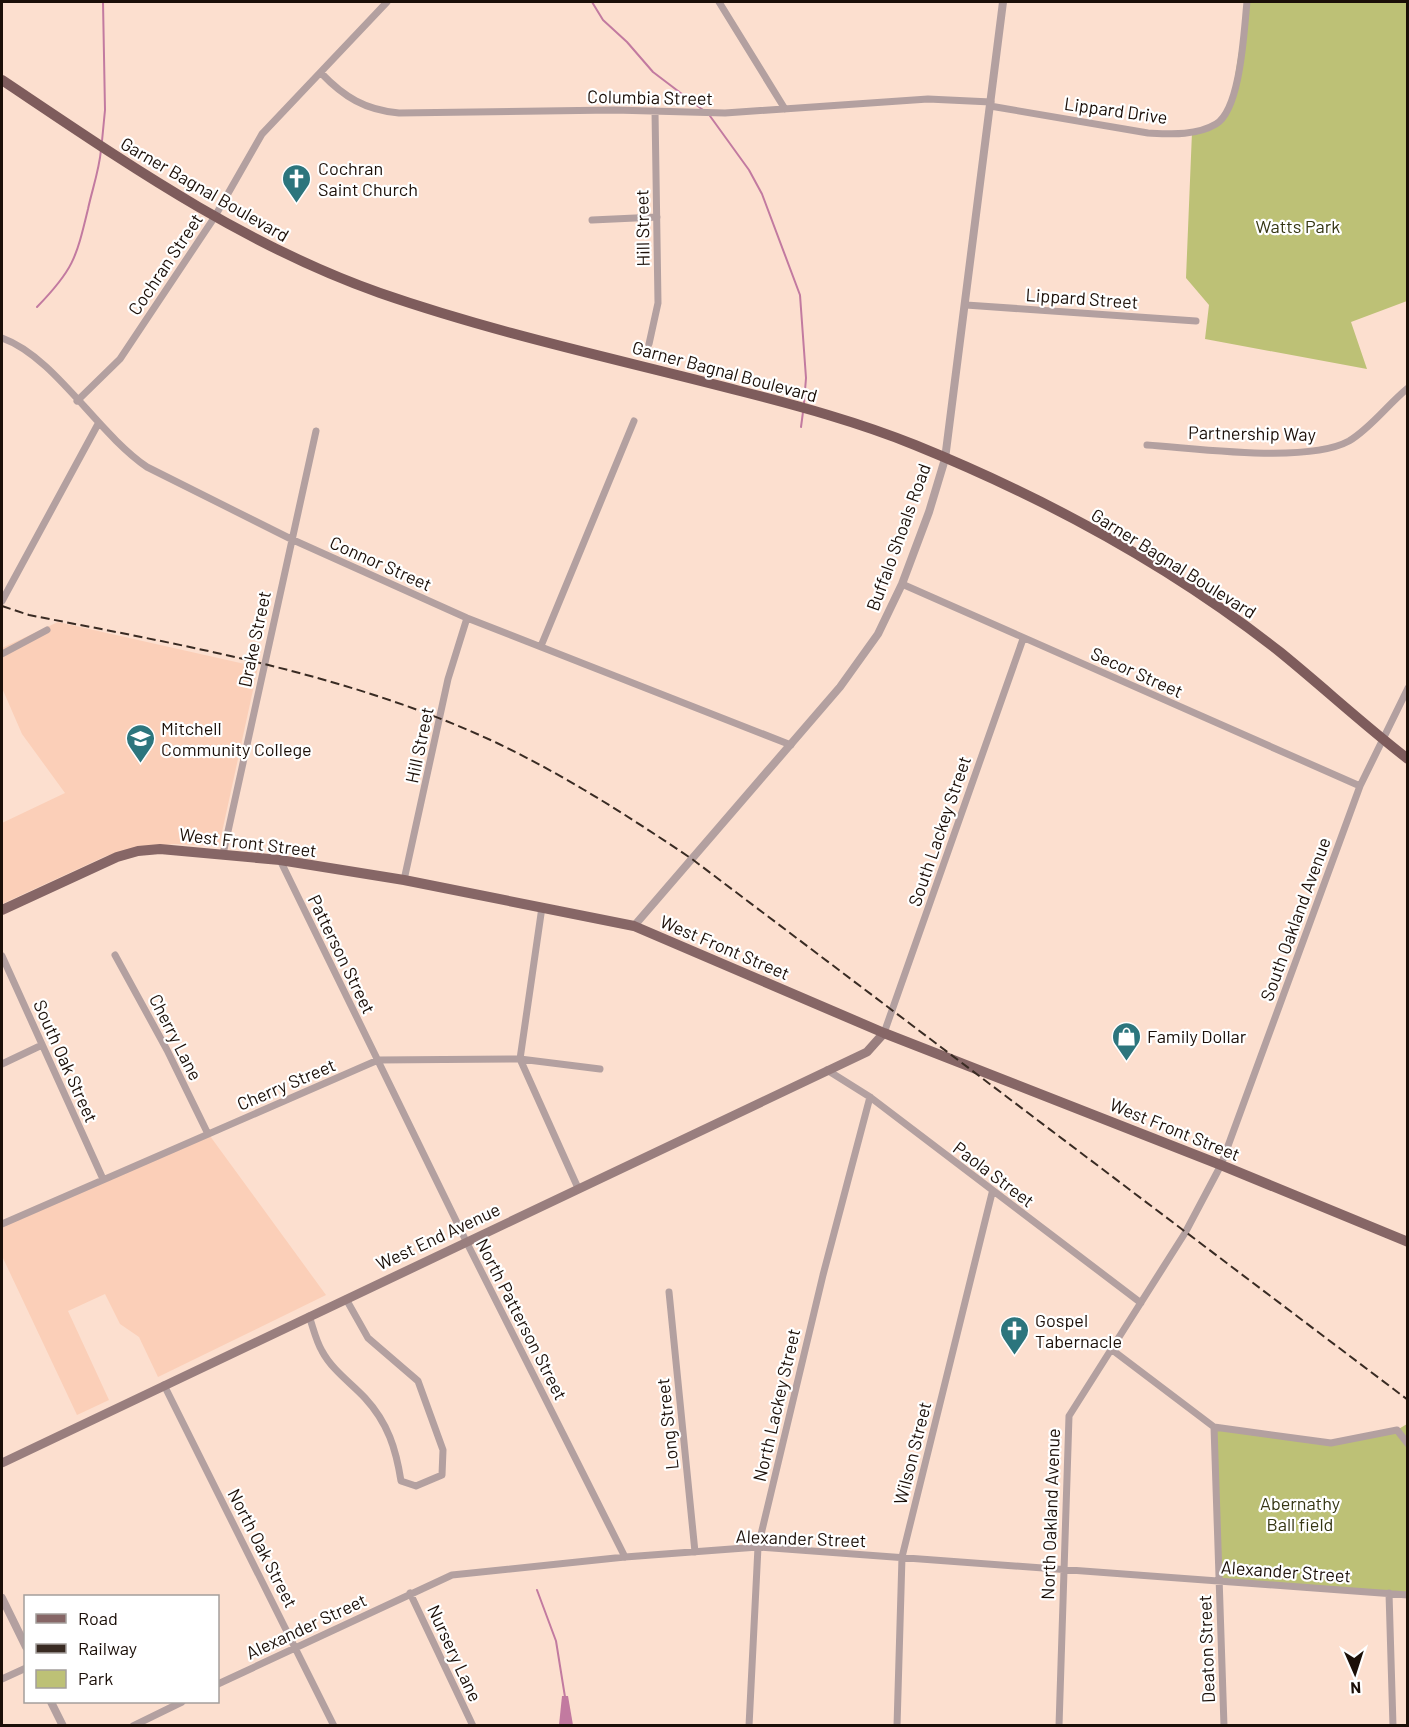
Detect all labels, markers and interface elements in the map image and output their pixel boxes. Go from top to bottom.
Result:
street label: Columbia Street [587,85,713,109]
street label: Lippard Drive [1063,92,1169,128]
street label: Garner Bagnal Boulevard [117,132,293,246]
place label: Cochran Saint Church [318,157,418,200]
church icon: Cochran Saint Church [281,162,313,204]
street label: Hill Street [630,189,654,267]
street label: Cochran Street [123,209,207,319]
park label: Watts Park [1256,215,1340,237]
street label: Lippard Street [1025,283,1139,313]
street label: Garner Bagnal Boulevard [630,336,820,406]
street label: Partnership Way [1188,421,1316,445]
street label: Buffalo Shoals Road [861,460,935,614]
street label: Garner Bagnal Boulevard [1087,503,1261,623]
street label: Connor Street [327,531,435,595]
street label: Drake Street [233,589,275,689]
street label: Secor Street [1088,642,1186,702]
street label: Hill Street [400,705,438,785]
place label: Mitchell Community College [161,717,312,760]
school or university icon: Mitchell Community College [124,722,156,764]
street label: South Lackey Street [903,753,975,909]
street label: West Front Street [178,823,318,861]
street label: South Oakland Avenue [1255,834,1335,1004]
street label: Patterson Street [304,891,380,1017]
street label: West Front Street [657,910,793,984]
street label: Cherry Lane [145,990,207,1084]
street label: South Oak Street [29,996,103,1126]
shop icon: Family Dollar [1110,1020,1142,1062]
place label: Family Dollar [1147,1025,1247,1047]
street label: Cherry Street [233,1053,339,1115]
street label: West Front Street [1107,1093,1243,1165]
street label: Paola Street [949,1136,1039,1212]
street label: West End Avenue [373,1198,503,1274]
street label: North Patterson Street [472,1235,572,1403]
place label: Gospel Tabernacle [1035,1309,1122,1352]
church icon: Gospel Tabernacle [998,1314,1030,1356]
street label: North Lackey Street [748,1326,804,1484]
street label: Long Street [651,1377,683,1471]
street label: Wilson Street [889,1399,935,1507]
street label: North Oakland Avenue [1036,1428,1064,1600]
street label: North Oak Street [224,1485,302,1611]
park label: Abernathy Ball field [1260,1492,1340,1535]
street label: Alexander Street [735,1525,867,1551]
street label: Alexander Street [1220,1555,1352,1587]
street label: Alexander Street [242,1588,370,1664]
legend [24,1595,219,1703]
street label: Deaton Street [1193,1595,1219,1703]
street label: Nursery Lane [423,1601,487,1705]
text: Road [78,1607,118,1629]
text: Railway [78,1637,137,1659]
north arrow [1325,1643,1385,1703]
text: Park [78,1667,113,1689]
text: N [1350,1679,1362,1698]

